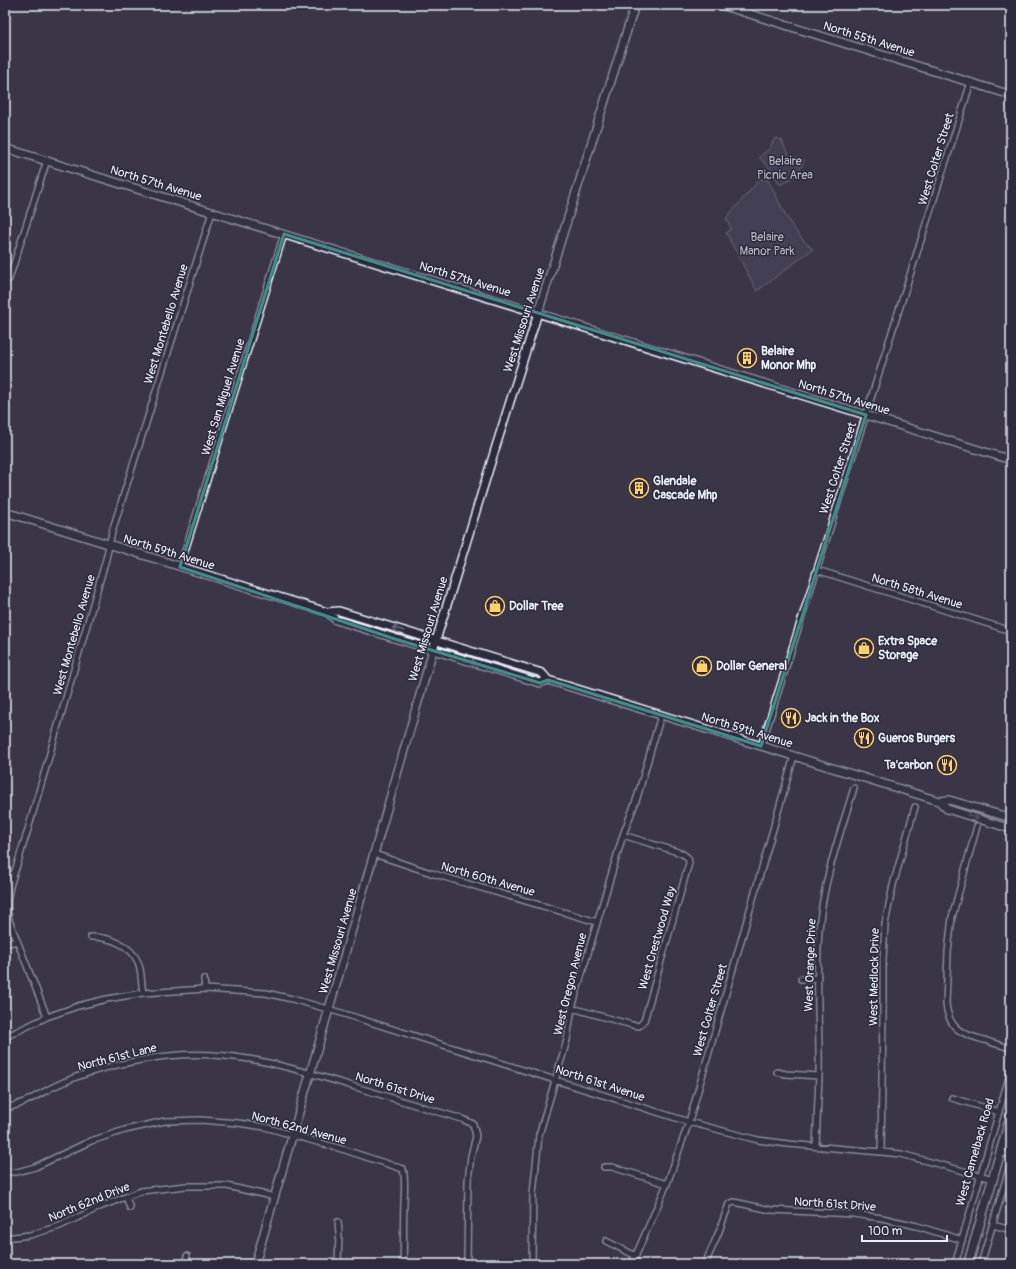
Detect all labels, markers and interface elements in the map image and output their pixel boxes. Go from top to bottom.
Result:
street label: North 55th Avenue [821,18,916,61]
street label: West Colter Street [915,111,958,207]
park label: Belaire Picnic Area [757,154,813,183]
street label: North 57th Avenue [108,162,203,205]
park label: Belaire Manor Park [739,230,795,259]
street label: North 57th Avenue [417,258,512,301]
street label: West Montebello Avenue [141,262,192,386]
street label: West Missouri Avenue [501,266,548,374]
street label: West San Miguel Avenue [199,337,248,458]
place label: Belaire Monor Mhp [761,344,817,373]
building icon: Belaire Monor Mhp [736,347,758,369]
street label: North 57th Avenue [796,376,891,419]
street label: West Colter Street [817,420,860,516]
place label: Glendale Cascade Mhp [653,474,718,503]
building icon: Glendale Cascade Mhp [628,477,650,499]
street label: North 59th Avenue [121,531,216,573]
street label: North 58th Avenue [870,571,964,612]
street label: West Montebello Avenue [50,573,99,697]
street label: West Missouri Avenue [405,575,452,683]
shop icon: Dollar Tree [484,595,506,617]
place label: Dollar Tree [509,599,564,614]
one-way arrow [392,625,405,632]
place label: Extra Space Storage [878,634,938,663]
shop icon: Extra Space Storage [853,637,875,659]
shop icon: Dollar General [691,655,713,677]
one-way arrow [463,659,476,666]
place label: Dollar General [716,659,787,674]
restaurant icon: Jack in the Box [780,707,802,729]
street label: North 59th Avenue [699,709,794,751]
place label: Jack in the Box [805,711,880,726]
restaurant icon: Gueros Burgers [853,727,875,749]
place label: Gueros Burgers [878,731,956,746]
restaurant icon: Ta'carbon [936,754,958,776]
place label: Ta'carbon [883,758,933,773]
one-way arrow [967,814,980,821]
street label: North 60th Avenue [439,859,537,900]
street label: West Crestwood Way [636,885,679,992]
street label: West Missouri Avenue [316,887,361,996]
street label: West Orange Drive [801,918,820,1012]
street label: West Medlock Drive [866,928,883,1026]
street label: West Oregon Avenue [550,931,591,1037]
street label: West Colter Street [690,962,731,1058]
street label: North 61st Lane [76,1040,158,1075]
street label: North 61st Avenue [553,1062,647,1105]
street label: North 61st Drive [353,1069,436,1108]
street label: West Camelback Road [953,1096,998,1208]
street label: North 62nd Avenue [250,1109,348,1148]
street label: North 62nd Drive [46,1179,132,1226]
street label: North 61st Drive [794,1194,876,1215]
scale bar [862,1217,947,1243]
text: 100 m [868,1224,903,1239]

